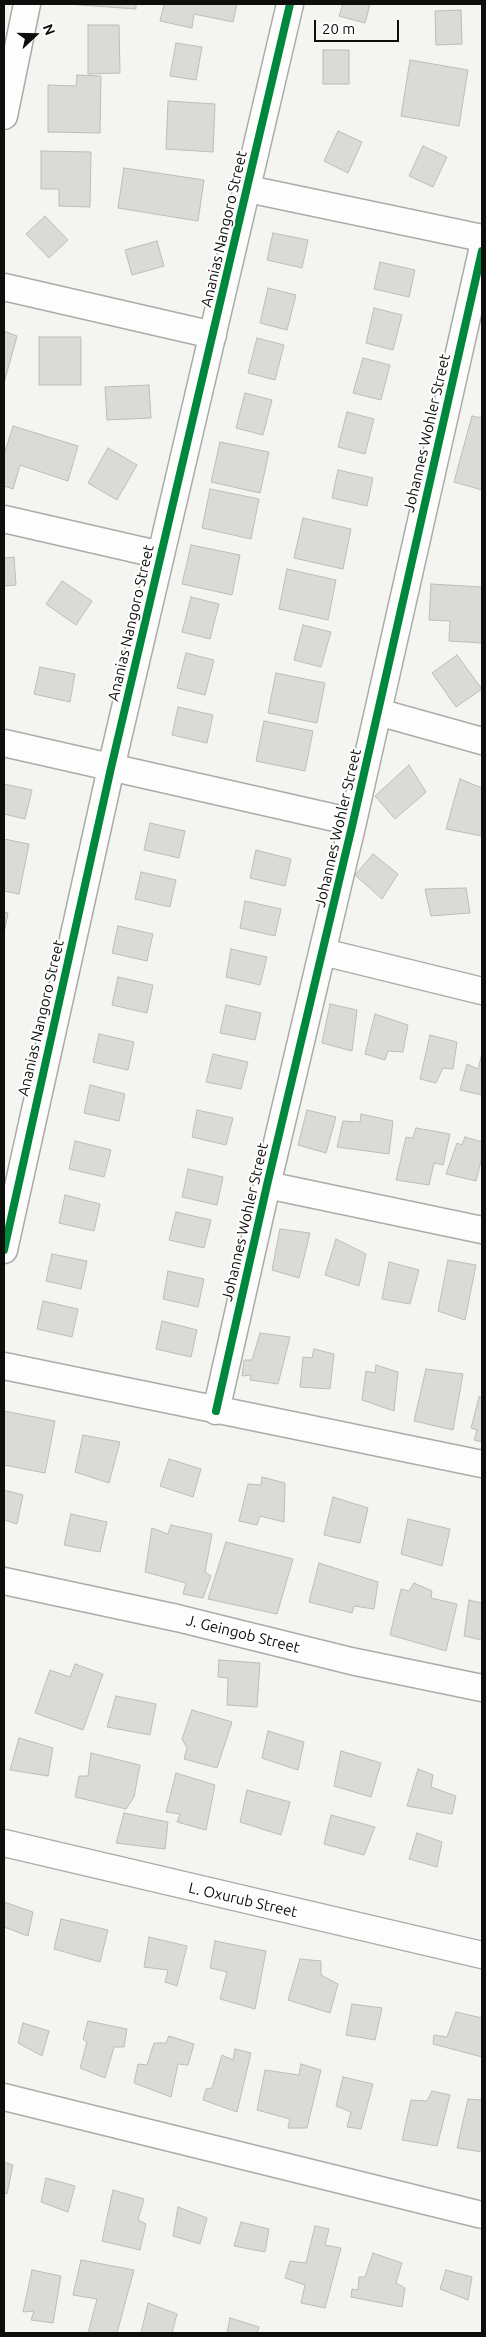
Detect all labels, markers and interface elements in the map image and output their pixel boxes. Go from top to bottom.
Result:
north arrow [10,10,60,60]
scale bar [316,10,401,42]
text: 20 m [322,20,355,37]
text: N [40,22,58,37]
street label: Ananias Nangoro Street [197,149,251,309]
street label: Johannes Wohler Street [400,352,454,514]
street label: Ananias Nangoro Street [104,543,158,703]
street label: Johannes Wohler Street [311,747,365,909]
street label: Ananias Nangoro Street [14,938,68,1098]
street label: Johannes Wohler Street [218,1141,272,1303]
street label: J. Geingob Street [184,1611,302,1657]
street label: L. Oxurub Street [187,1879,299,1921]

